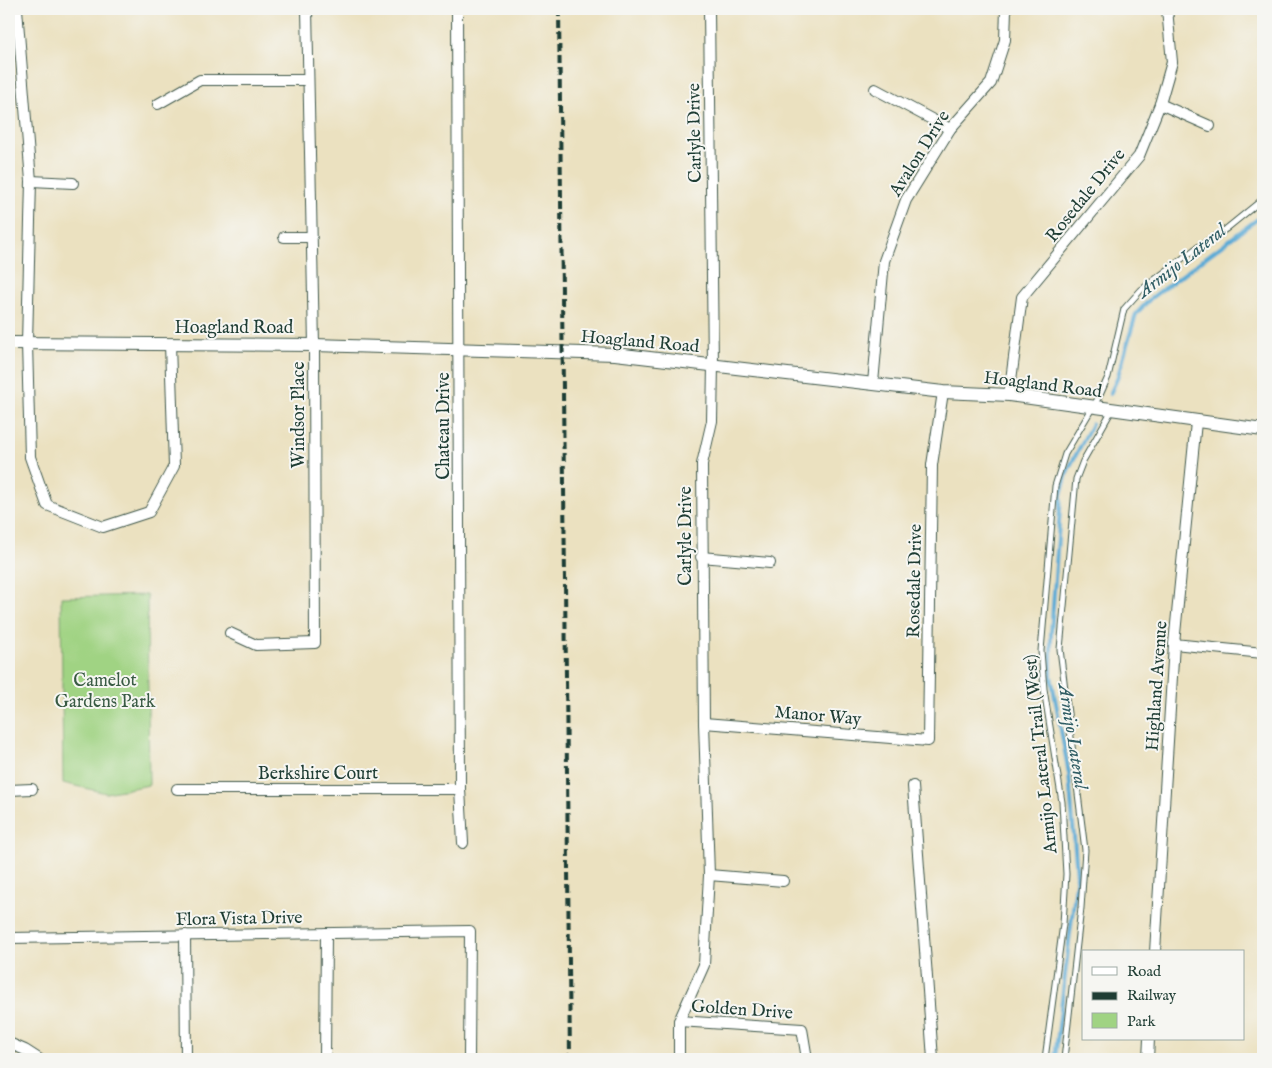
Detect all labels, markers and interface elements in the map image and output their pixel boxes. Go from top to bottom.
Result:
street label: Carlyle Drive [683,83,708,183]
street label: Avalon Drive [884,106,956,202]
street label: Rosedale Drive [1041,144,1131,248]
water label: Armijo Lateral [1131,218,1233,305]
street label: Hoagland Road [175,317,294,340]
street label: Hoagland Road [580,326,701,359]
street label: Windsor Place [288,362,311,468]
street label: Hoagland Road [982,367,1104,404]
street label: Chateau Drive [433,372,456,480]
street label: Carlyle Drive [675,486,698,586]
street label: Rosedale Drive [903,524,928,638]
street label: Highland Avenue [1141,620,1174,752]
street label: Armijo Lateral Trail (West) [1020,653,1063,856]
park label: Camelot Gardens Park [55,670,156,714]
water label: Armijo Lateral [1052,680,1092,792]
street label: Manor Way [774,701,862,732]
street label: Berkshire Court [258,763,378,786]
street label: Flora Vista Drive [175,907,303,932]
legend [1082,950,1244,1040]
text: Road [1127,962,1162,981]
text: Railway [1127,986,1177,1005]
street label: Golden Drive [690,995,794,1026]
text: Park [1127,1012,1157,1031]

